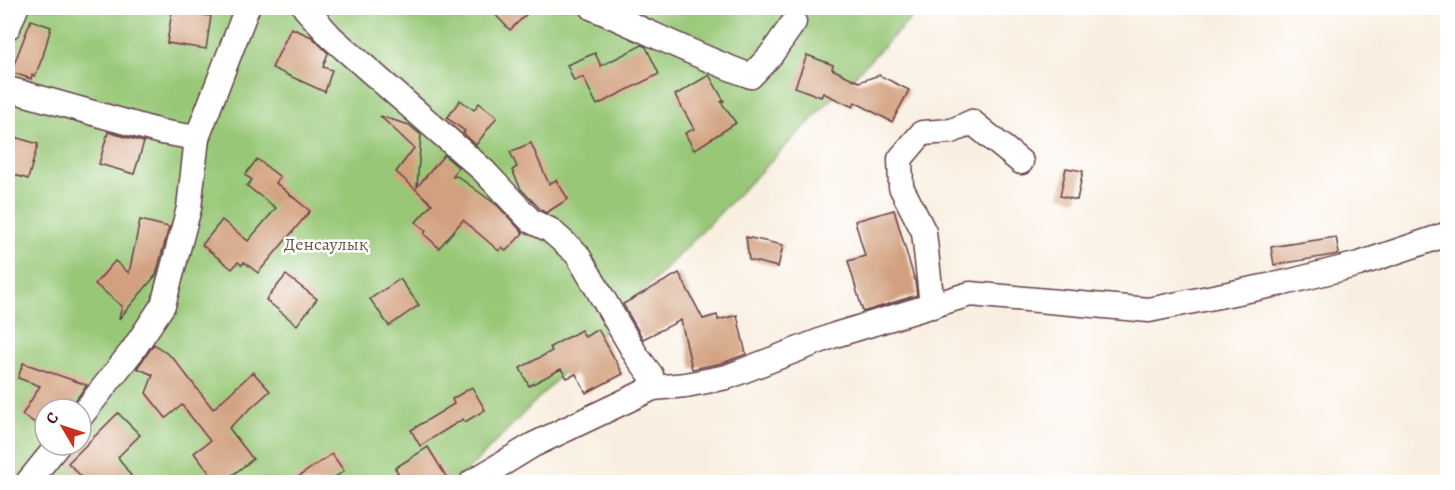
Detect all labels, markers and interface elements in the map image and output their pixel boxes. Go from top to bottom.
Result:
park label: Денсаулық [284,232,369,256]
north arrow [33,397,93,457]
text: С [40,407,64,429]

